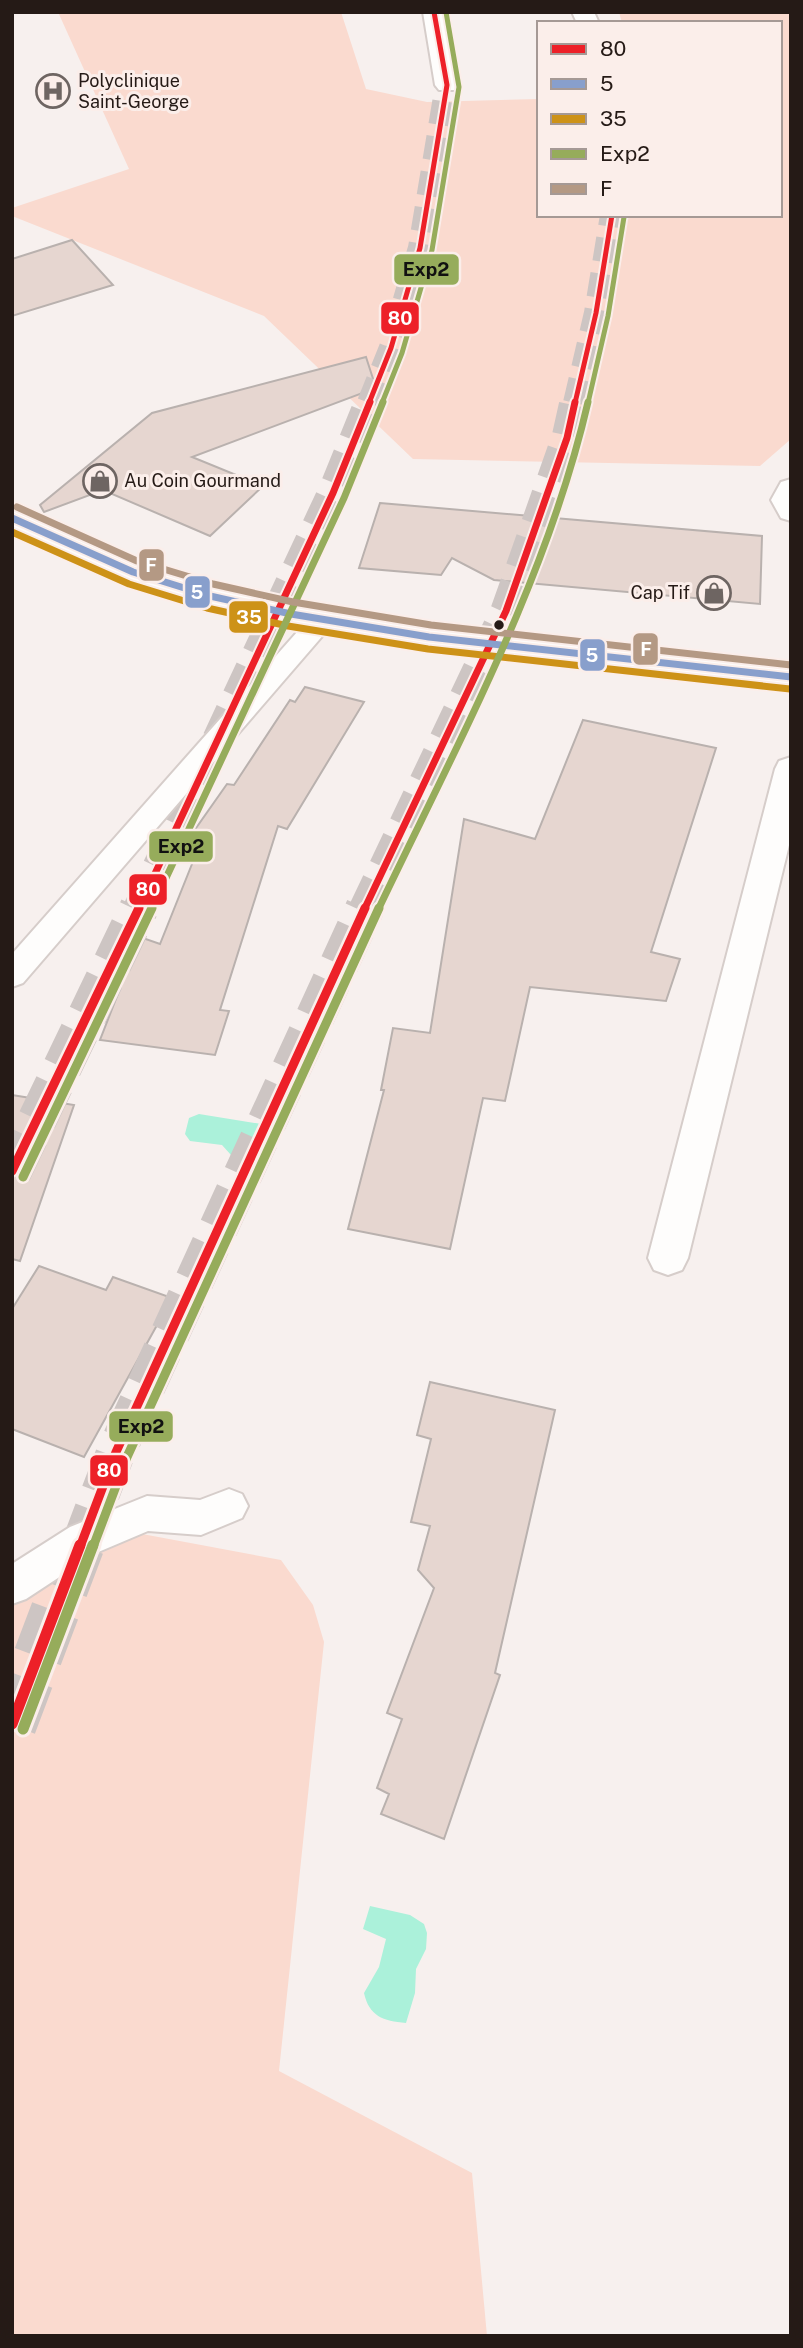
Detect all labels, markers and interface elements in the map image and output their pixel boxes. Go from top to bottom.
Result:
legend [537,21,782,217]
text: 80 [600,36,626,61]
place label: Polyclinique Saint-George [78,70,189,112]
text: 5 [600,71,613,96]
hospital icon: Polyclinique Saint-George [34,72,72,110]
text: 35 [600,106,627,131]
text: Exp2 [600,141,650,166]
text: F [600,176,612,201]
line badge: Exp2 [393,253,460,286]
text: Exp2 [403,258,449,280]
line badge: 80 [380,301,420,335]
text: 80 [388,307,412,329]
shop icon: Au Coin Gourmand [81,462,119,500]
place label: Au Coin Gourmand [124,470,281,491]
line badge: F [138,548,165,582]
text: F [145,554,157,576]
shop icon: Cap Tif [695,574,733,612]
line badge: 5 [184,575,211,609]
text: 5 [191,581,203,603]
place label: Cap Tif [631,582,690,603]
line badge: 35 [228,600,269,634]
text: 35 [236,606,262,628]
unlabelled marker [492,618,506,632]
line badge: F [632,632,659,666]
line badge: 5 [579,638,606,672]
text: F [640,638,652,660]
text: 5 [586,644,598,666]
line badge: Exp2 [148,830,214,863]
text: Exp2 [158,835,204,857]
line badge: 80 [128,873,168,906]
text: 80 [136,878,160,900]
line badge: Exp2 [108,1410,174,1443]
text: Exp2 [118,1415,164,1437]
line badge: 80 [89,1454,129,1487]
text: 80 [97,1459,121,1481]

